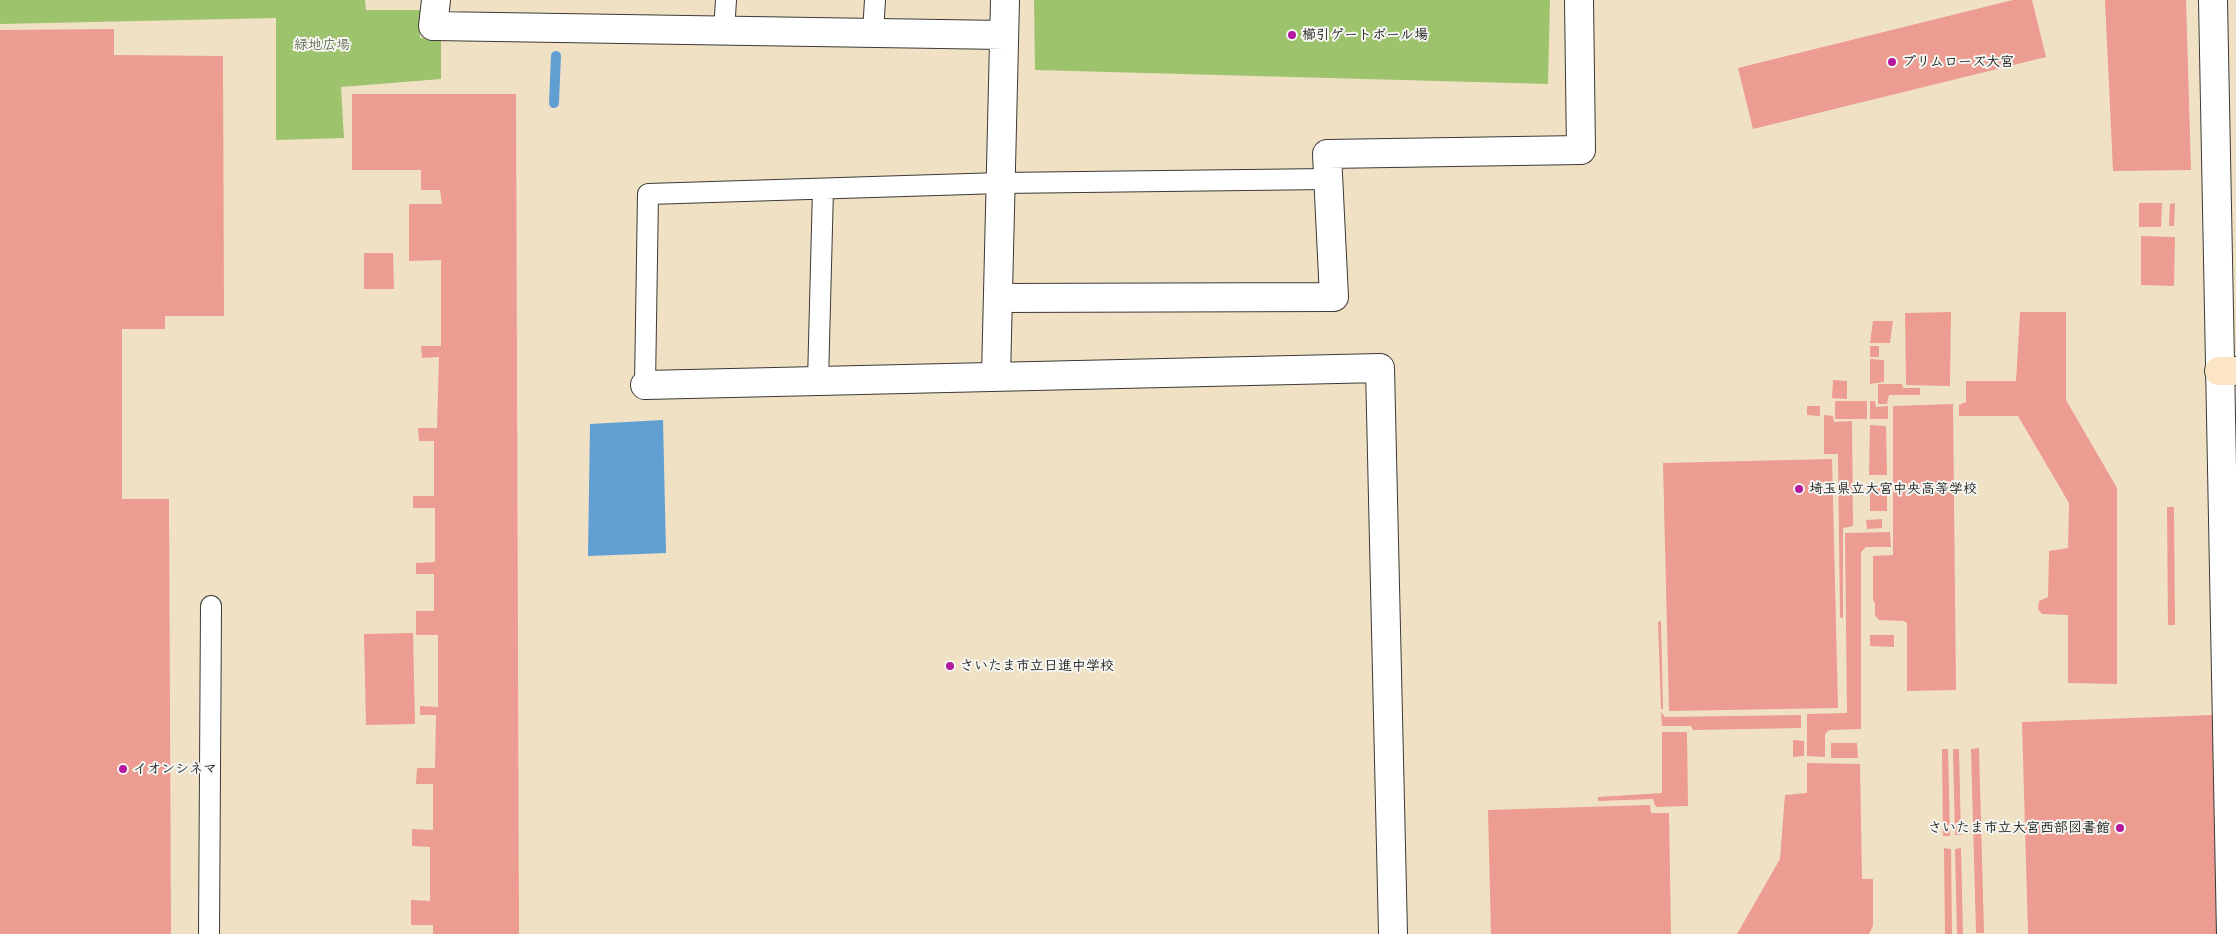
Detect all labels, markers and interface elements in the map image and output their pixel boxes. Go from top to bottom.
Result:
place label: 櫛引ゲートボール場 [1302,27,1428,43]
marker: 櫛引ゲートボール場 [1286,29,1298,41]
park label: 緑地広場 [294,37,350,53]
place label: プリムローズ大宮 [1902,54,2014,70]
marker: プリムローズ大宮 [1886,56,1898,68]
place label: 埼玉県立大宮中央高等学校 [1809,481,1977,497]
marker: 埼玉県立大宮中央高等学校 [1793,483,1805,495]
place label: さいたま市立日進中学校 [960,658,1114,674]
marker: さいたま市立日進中学校 [944,660,956,672]
place label: イオンシネマ [133,761,217,777]
marker: イオンシネマ [117,763,129,775]
place label: さいたま市立大宮西部図書館 [1928,820,2110,836]
marker: さいたま市立大宮西部図書館 [2114,822,2126,834]

